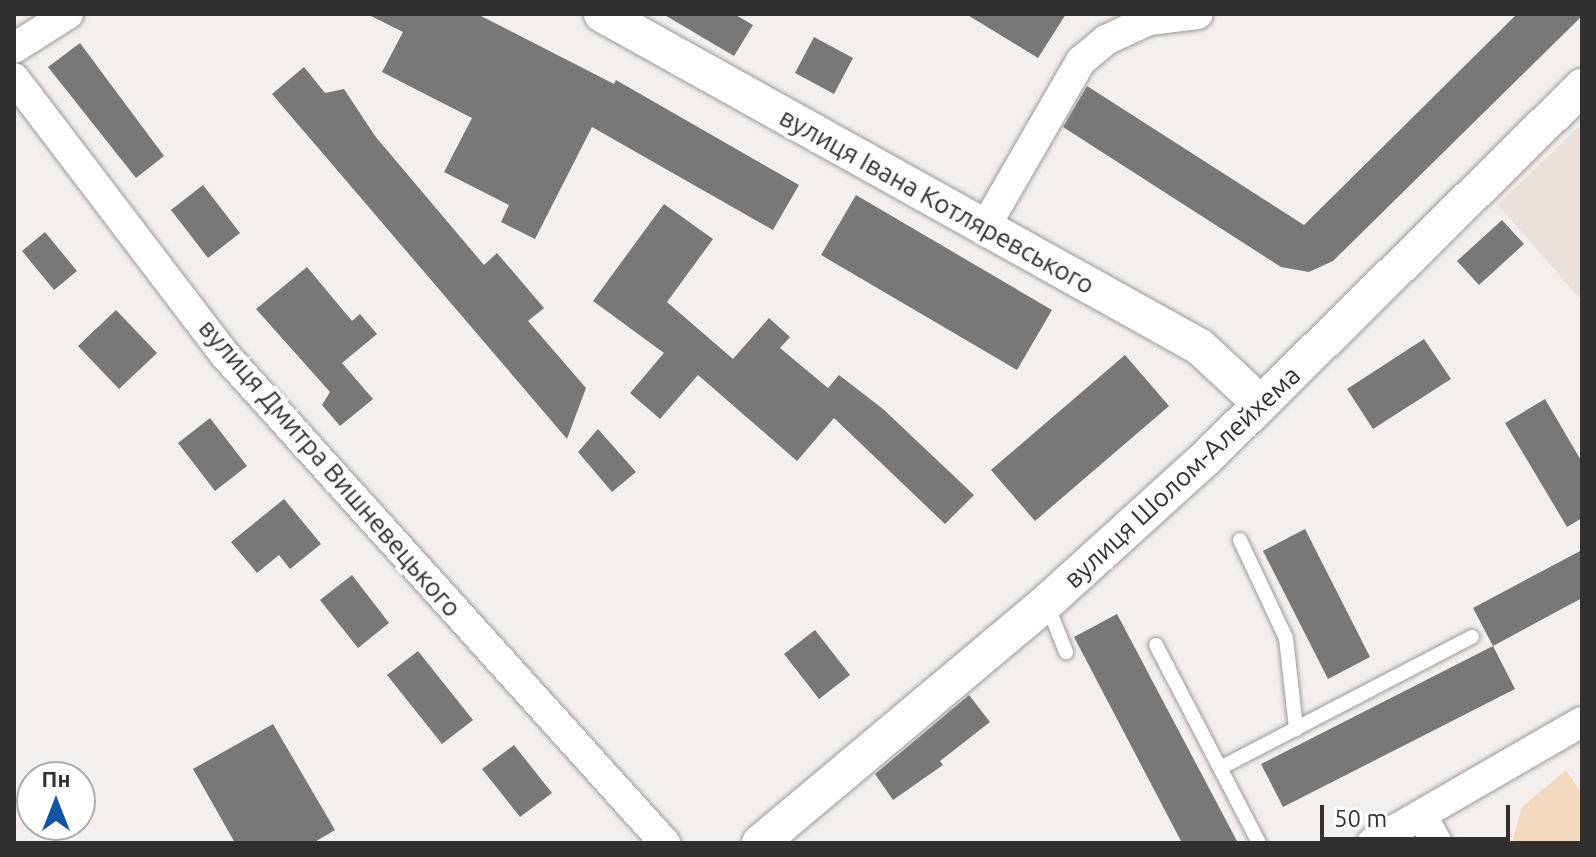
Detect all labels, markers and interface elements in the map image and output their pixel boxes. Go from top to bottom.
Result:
street label: вулиця Івана Котляревського [774,101,1100,301]
street label: вулиця Дмитра Вишневецького [192,313,468,623]
street label: вулиця Шолом-Алейхема [1058,359,1306,595]
north arrow [16,761,96,841]
text: Пн [42,766,70,791]
scale bar [1324,789,1514,839]
text: 50 m [1334,805,1387,832]

